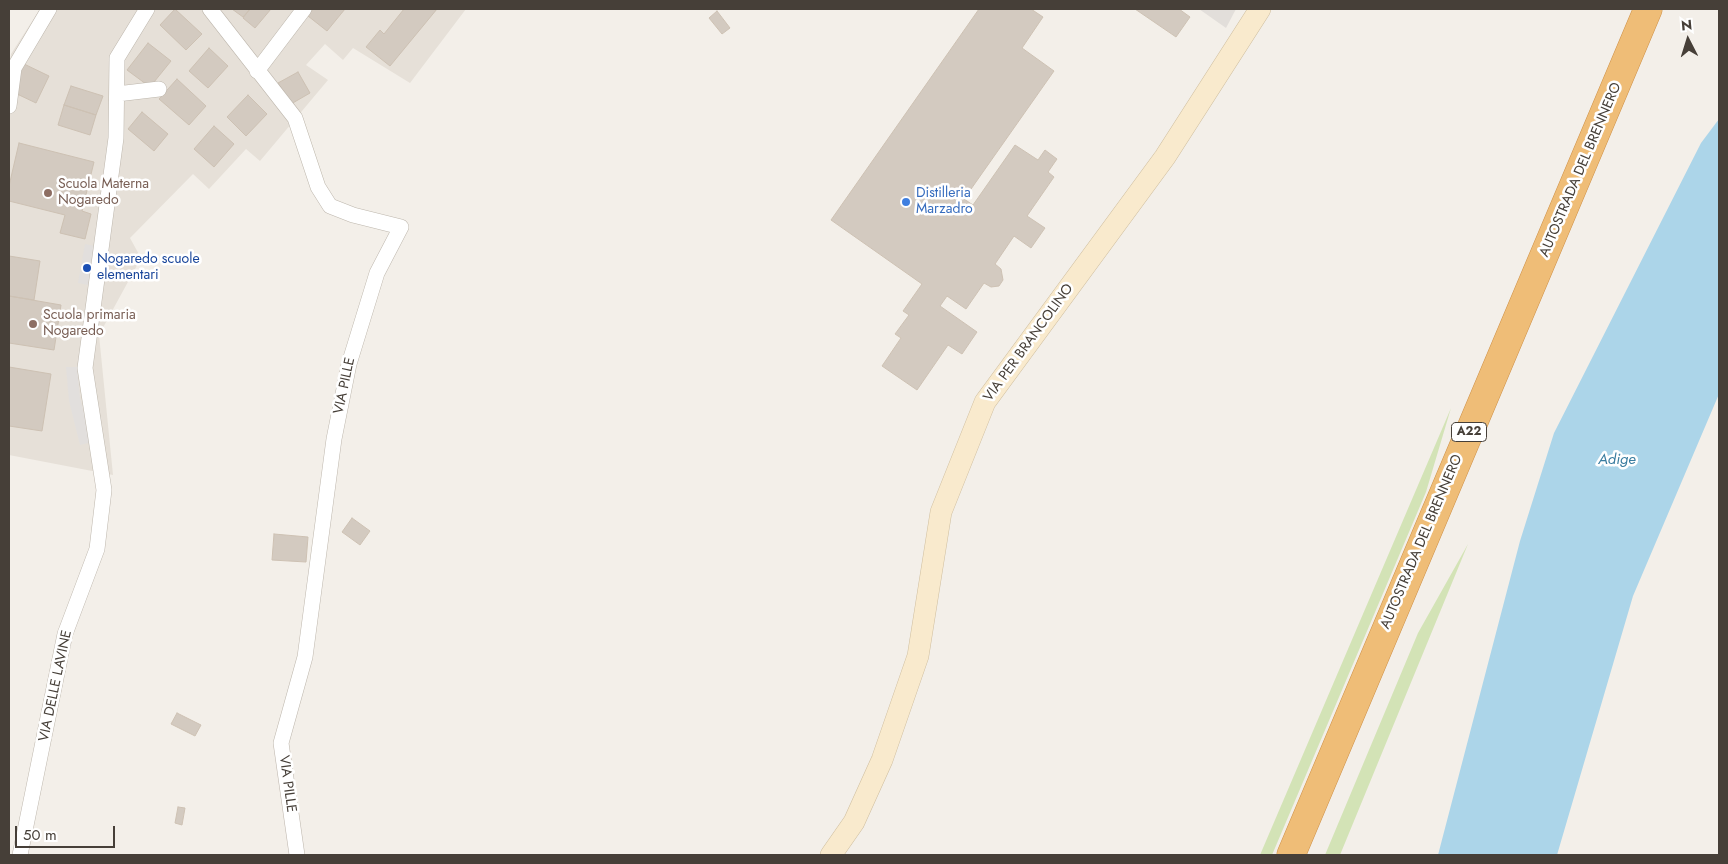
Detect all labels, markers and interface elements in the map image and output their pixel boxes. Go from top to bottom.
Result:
north arrow [1663,15,1713,65]
text: N [1680,15,1693,36]
street label: AUTOSTRADA DEL BRENNERO [1537,80,1625,260]
place label: Scuola Materna Nogaredo [58,177,149,210]
place label: Distilleria Marzadro [916,186,973,218]
marker: Scuola Materna Nogaredo [42,187,54,199]
marker: Distilleria Marzadro [900,196,912,208]
place label: Nogaredo scuole elementari [97,252,200,284]
marker: Nogaredo scuole elementari [81,262,93,274]
street label: VIA PER BRANCOLINO [981,281,1077,405]
place label: Scuola primaria Nogaredo [43,308,136,341]
marker: Scuola primaria Nogaredo [27,318,39,330]
street label: VIA PILLE [331,356,359,416]
road number: A22 [1452,422,1486,442]
water label: Adige [1598,451,1636,469]
street label: AUTOSTRADA DEL BRENNERO [1378,452,1466,632]
street label: VIA DELLE LAVINE [36,629,76,743]
street label: VIA PILLE [275,754,299,814]
scale bar [18,816,118,848]
text: 50 m [23,824,57,846]

